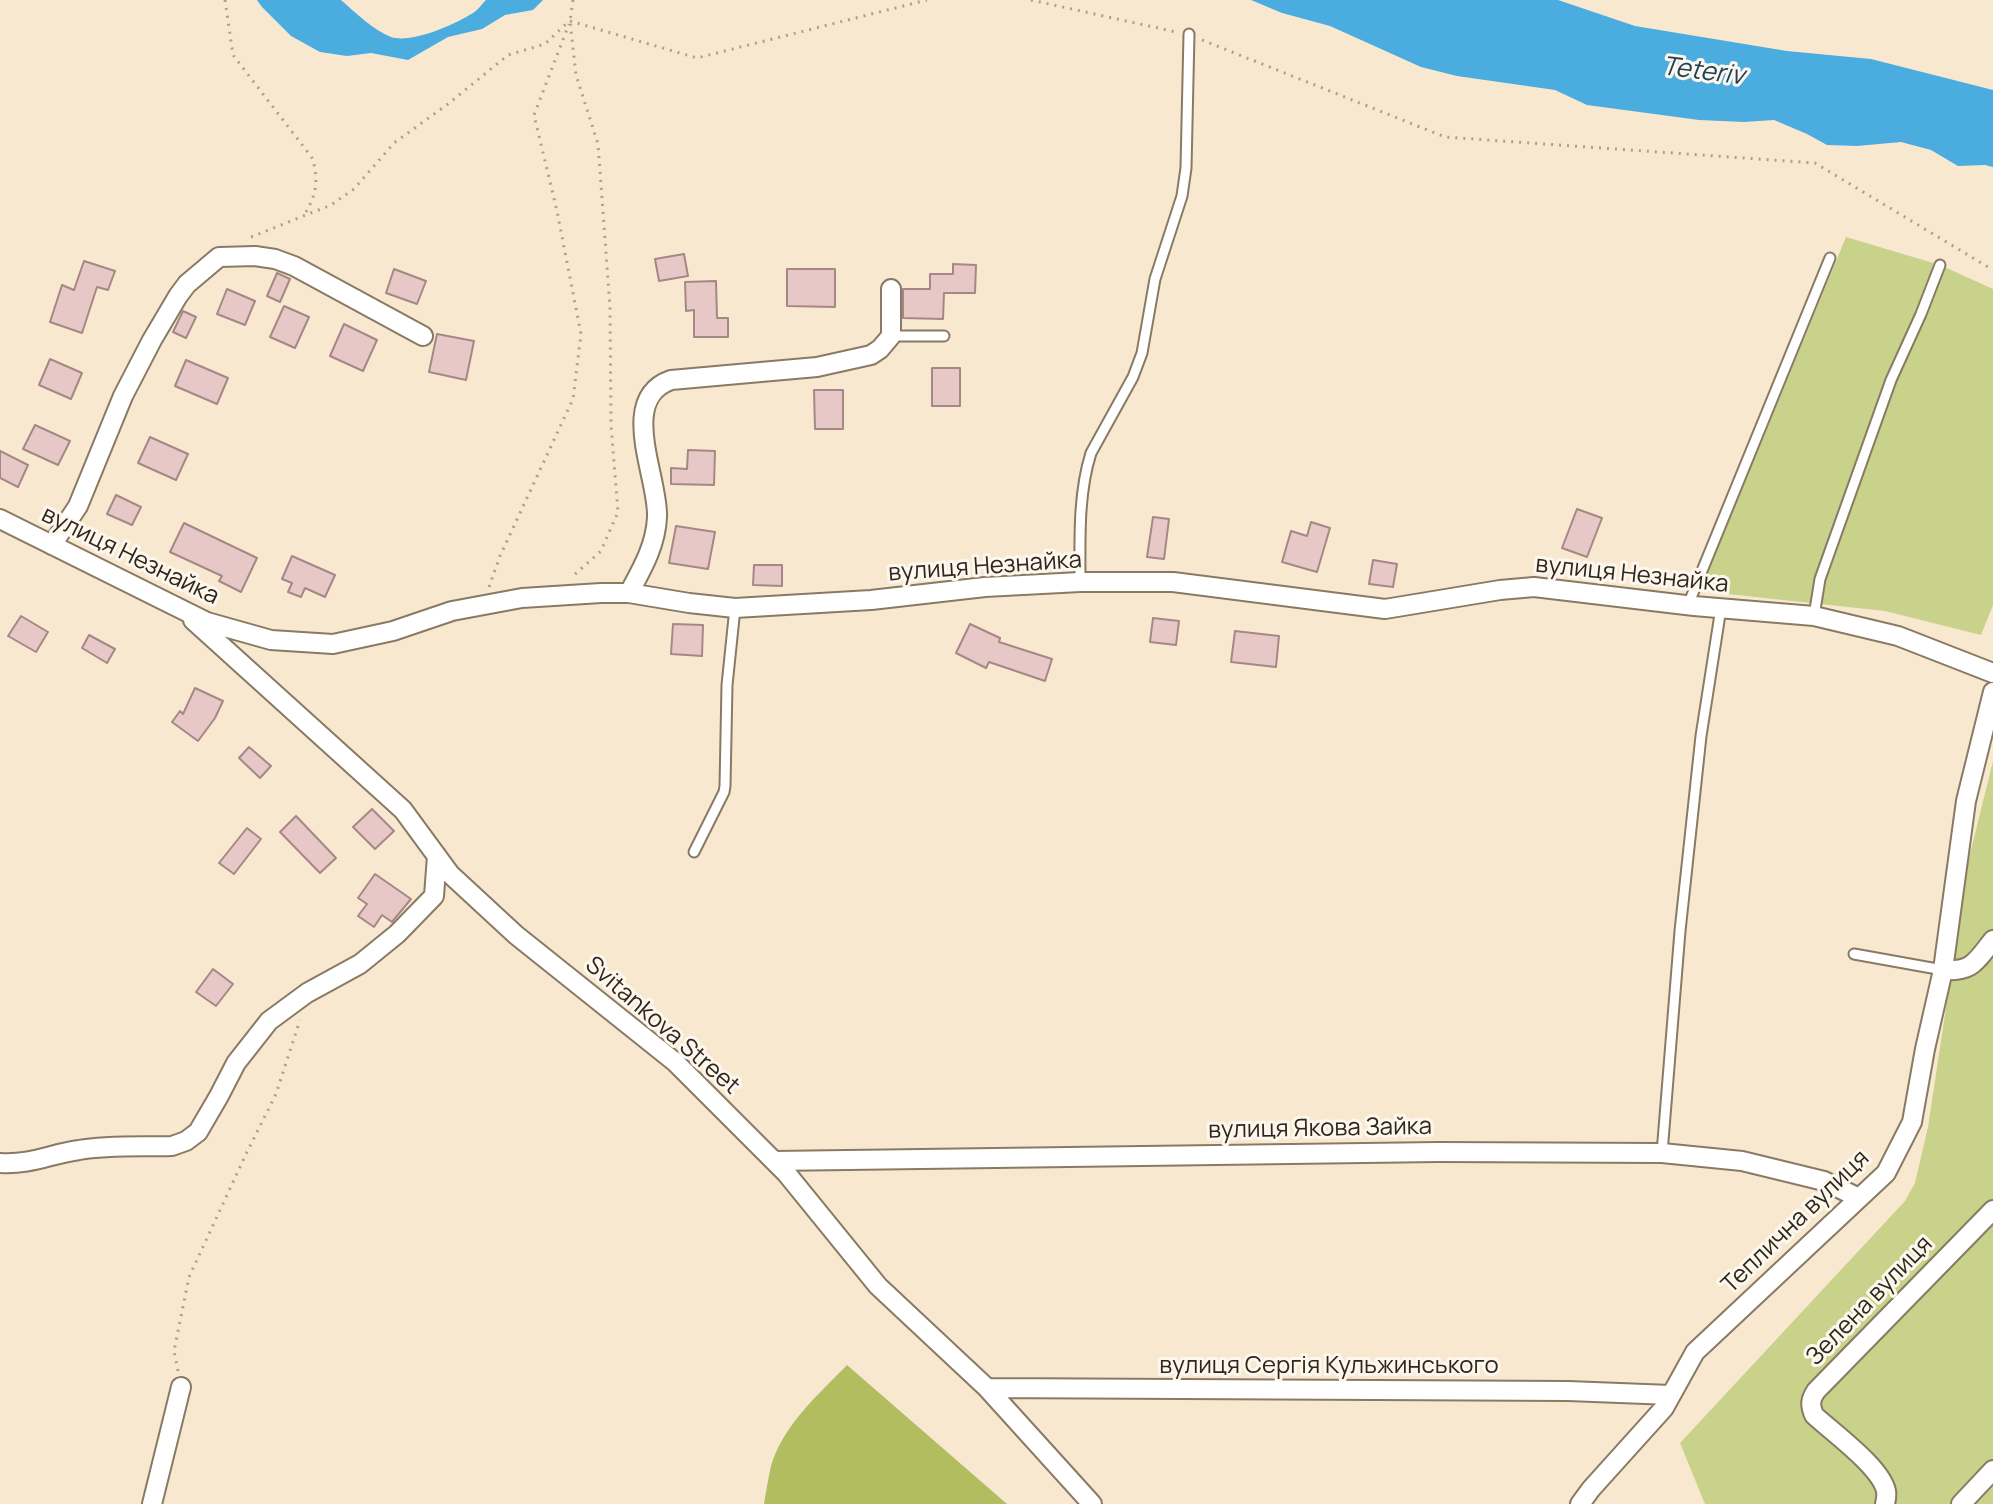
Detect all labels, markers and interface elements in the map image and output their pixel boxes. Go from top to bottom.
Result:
water label: Teteriv [1660,51,1746,93]
street label: вулиця Незнайка [37,501,223,611]
street label: вулиця Незнайка [887,546,1083,588]
street label: вулиця Незнайка [1534,551,1730,599]
street label: Svitankova Street [579,951,745,1101]
street label: вулиця Якова Зайка [1208,1113,1432,1145]
street label: Теплична вулиця [1716,1144,1876,1300]
street label: Зелена вулиця [1801,1230,1939,1372]
street label: вулиця Сергія Кульжинського [1159,1352,1499,1380]

